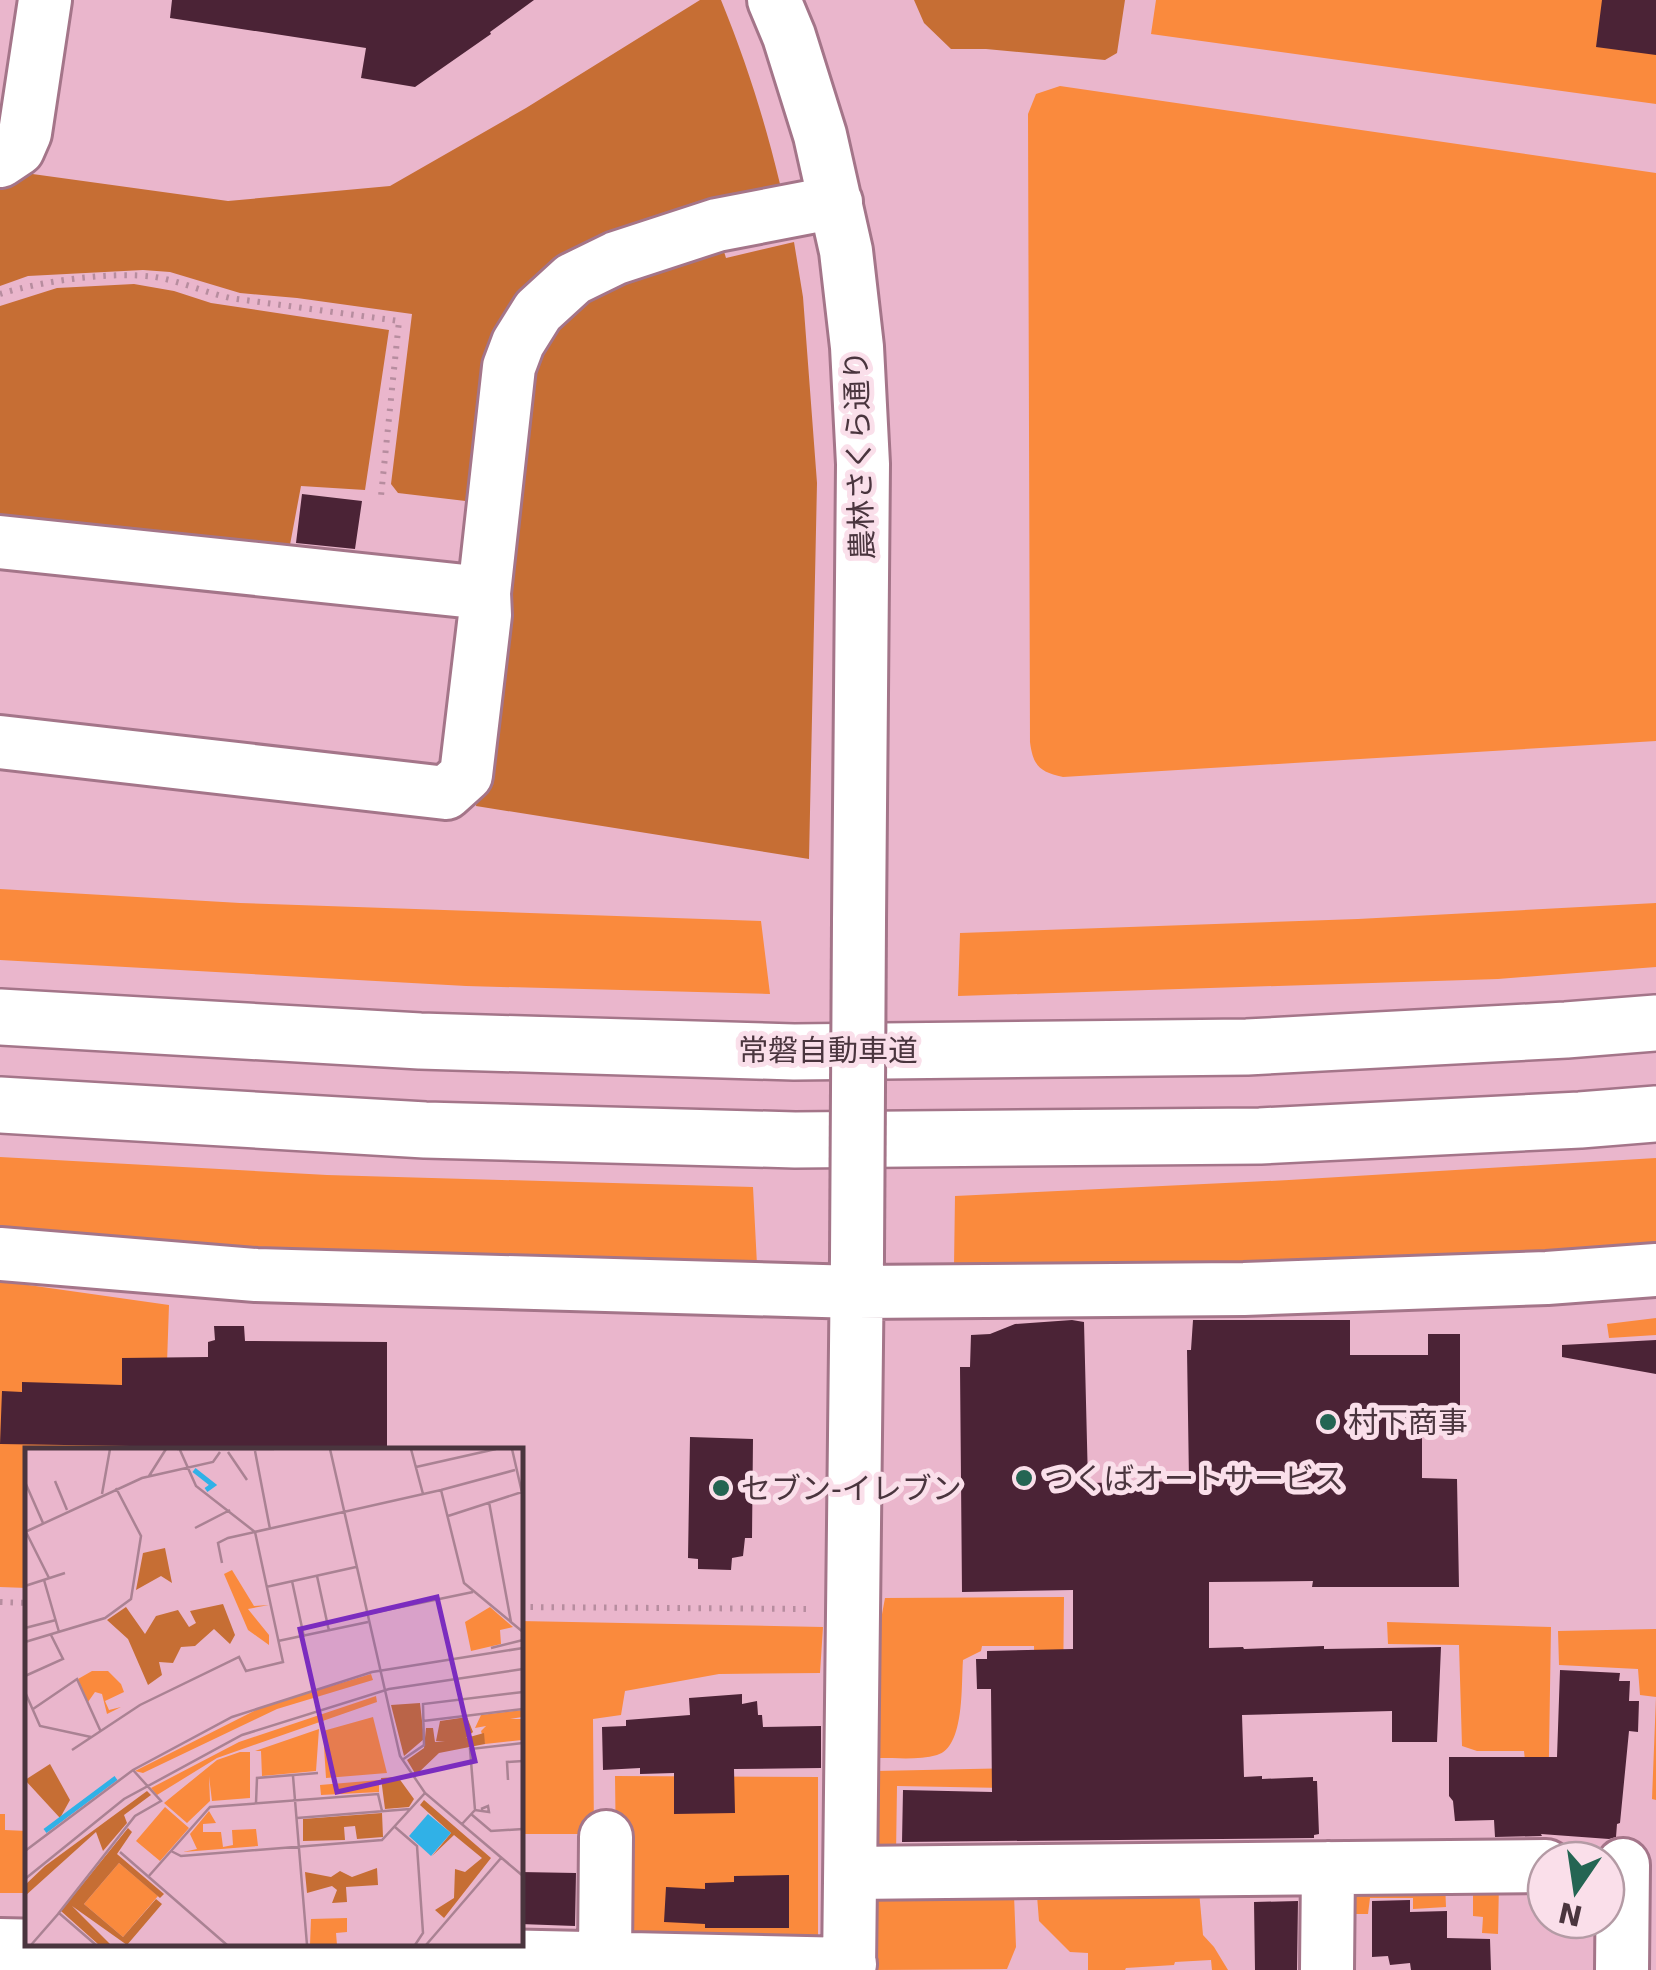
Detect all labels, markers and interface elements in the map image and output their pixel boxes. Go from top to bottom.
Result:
street label: 農林さくら通り [838,349,880,561]
street label: 常磐自動車道 [738,1033,918,1068]
place label: 村下商事 [1348,1405,1468,1440]
marker: 村下商事 [1317,1411,1339,1433]
inset map [25,1448,522,1945]
place label: つくばオートサービス [1044,1461,1344,1496]
marker: つくばオートサービス [1013,1467,1035,1489]
place label: セブン-イレブン [741,1471,962,1506]
marker: セブン-イレブン [710,1477,732,1499]
north arrow [1526,1840,1626,1940]
text: N [1555,1895,1586,1933]

